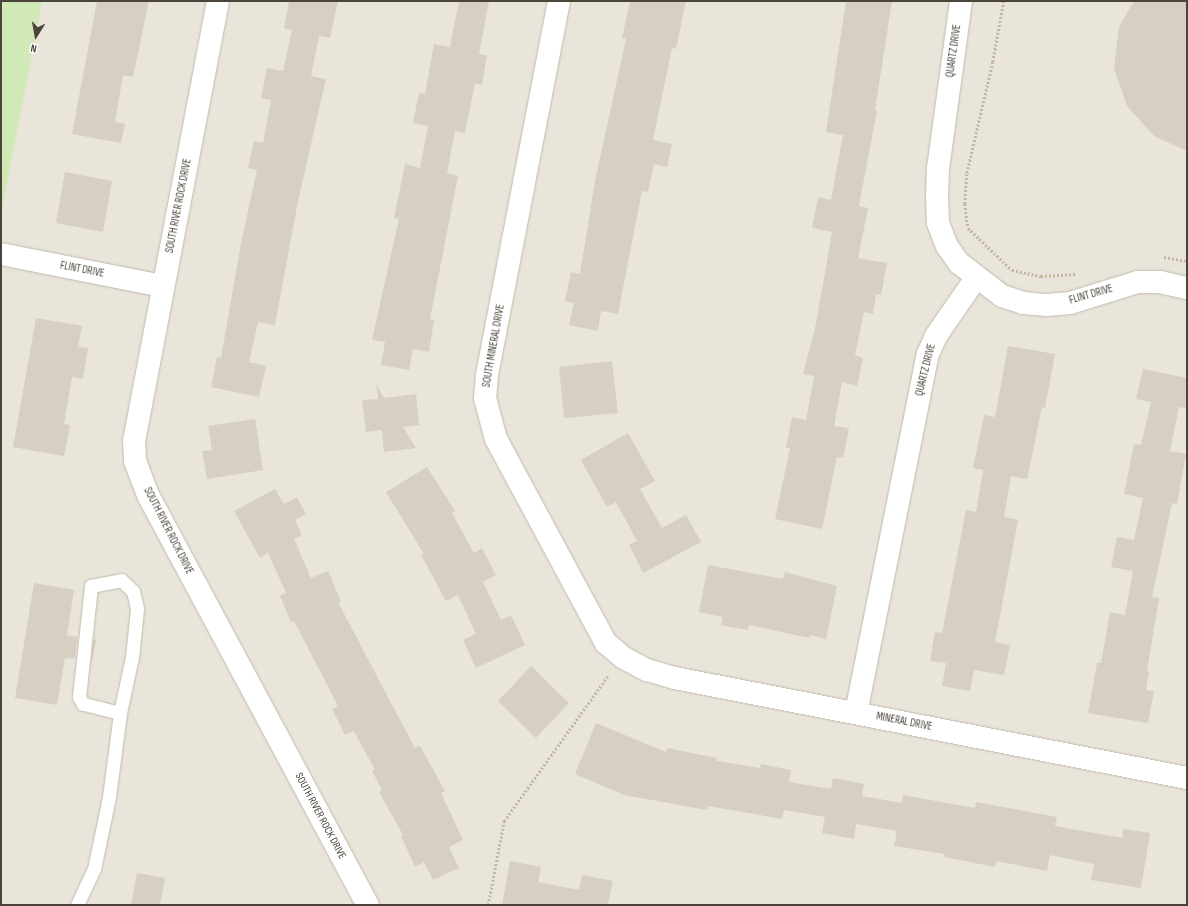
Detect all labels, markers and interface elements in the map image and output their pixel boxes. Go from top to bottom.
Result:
north arrow [16,16,56,56]
street label: QUARTZ DRIVE [944,24,964,78]
text: N [29,41,38,55]
street label: SOUTH RIVER ROCK DRIVE [163,158,195,254]
street label: FLINT DRIVE [59,259,105,281]
street label: FLINT DRIVE [1068,283,1114,307]
street label: SOUTH MINERAL DRIVE [480,304,508,388]
street label: QUARTZ DRIVE [913,342,939,398]
street label: SOUTH RIVER ROCK DRIVE [140,485,196,577]
street label: MINERAL DRIVE [875,710,933,734]
street label: SOUTH RIVER ROCK DRIVE [292,771,348,861]

